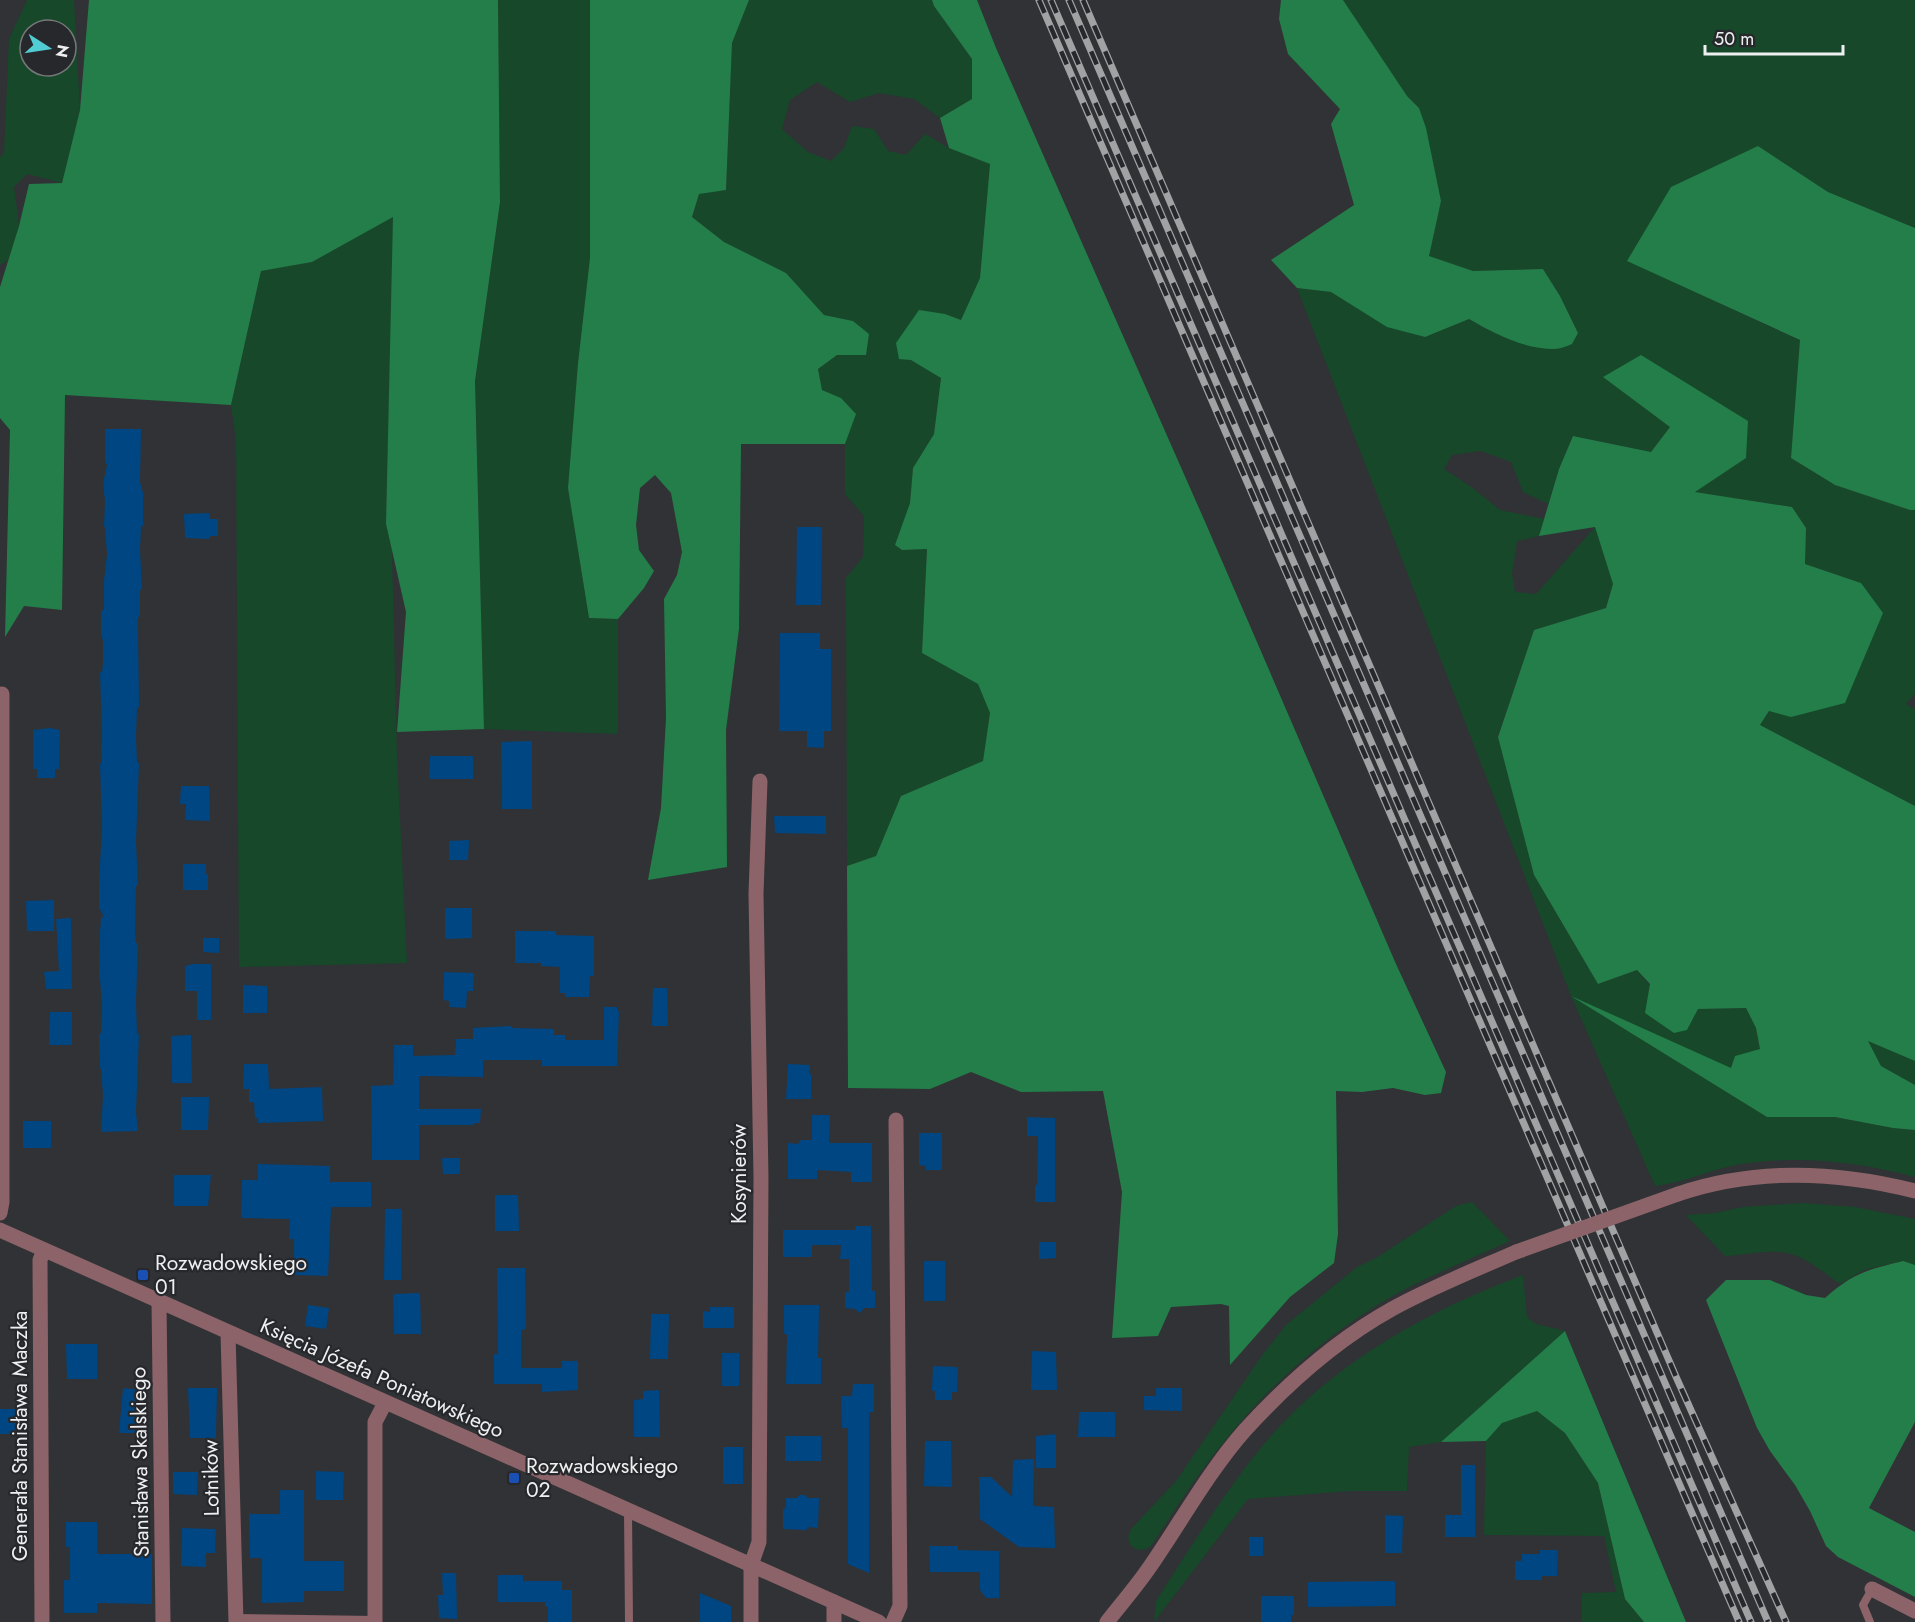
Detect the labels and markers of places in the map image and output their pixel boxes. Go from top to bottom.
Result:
place label: Rozwadowskiego 01 [155,1248,307,1302]
marker: Rozwadowskiego 01 [136,1268,150,1282]
place label: Rozwadowskiego 02 [526,1451,678,1505]
marker: Rozwadowskiego 02 [507,1471,521,1485]

